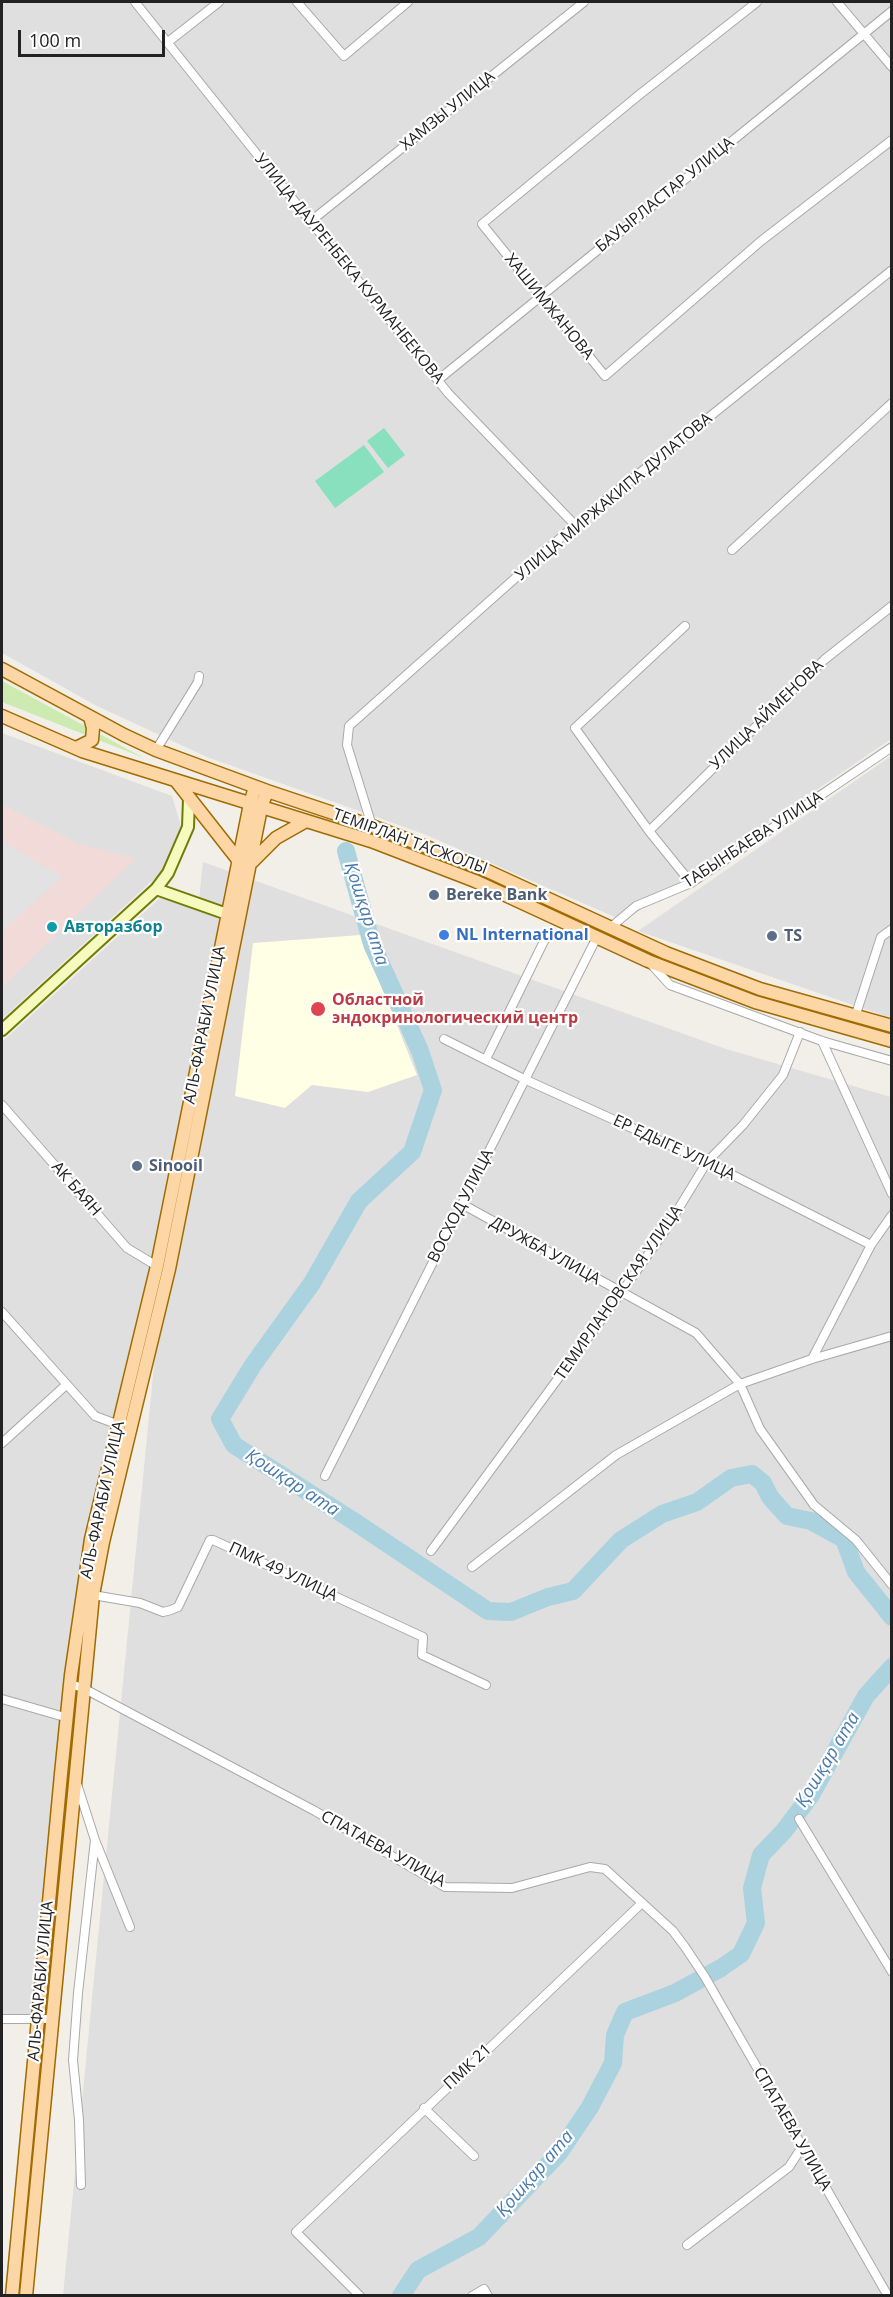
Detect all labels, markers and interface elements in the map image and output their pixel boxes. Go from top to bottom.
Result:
scale bar [21,18,168,56]
text: 100 m [29,28,81,52]
street label: ХАМЗЫ УЛИЦА [397,67,499,155]
street label: БАУЫРЛАСТАР УЛИЦА [592,133,738,257]
street label: УЛИЦА ДАУРЕНБЕКА КУРМАНБЕКОВА [250,150,448,388]
street label: ХАШИМЖАНОВА [500,250,598,364]
street label: УЛИЦА МИРЖАКИПА ДУЛАТОВА [512,409,716,585]
street label: УЛИЦА АЙМЕНОВА [707,656,827,774]
street label: ТАБЫНБАЕВА УЛИЦА [680,788,826,892]
street label: ТЕМІРЛАН ТАСЖОЛЫ [330,805,490,879]
water label: Қошқар ата [339,860,393,968]
place label: Bereke Bank [446,885,547,905]
marker: Bereke Bank [427,888,441,902]
place label: Авторазбор [64,917,163,937]
marker: Авторазбор [45,920,59,934]
place label: NL International [456,925,589,945]
place label: TS [784,926,802,946]
marker: NL International [437,928,451,942]
marker: TS [765,929,779,943]
street label: АЛЬ-ФАРАБИ УЛИЦА [180,944,230,1106]
place label: Областной эндокринологический центр [332,990,578,1028]
marker: Областной эндокринологический центр [309,1000,327,1018]
street label: ЕР ЕДЫГЕ УЛИЦА [610,1111,738,1185]
street label: ВОСХОД УЛИЦА [424,1146,498,1266]
place label: Sinooil [149,1156,203,1176]
street label: АК БАЯН [47,1158,105,1220]
marker: Sinooil [130,1159,144,1173]
street label: ТЕМИРЛАНОВСКАЯ УЛИЦА [551,1202,687,1384]
street label: ДРУЖБА УЛИЦА [486,1213,604,1289]
street label: АЛЬ-ФАРАБИ УЛИЦА [77,1419,129,1581]
water label: Қошқар ата [241,1445,343,1521]
street label: ПМК 49 УЛИЦА [226,1538,340,1606]
water label: Қошқар ата [791,1708,865,1812]
street label: СПАТАЕВА УЛИЦА [317,1807,449,1891]
street label: АЛЬ-ФАРАБИ УЛИЦА [24,1900,58,2062]
street label: ПМК 21 [440,2040,496,2094]
street label: СПАТАЕВА УЛИЦА [749,2064,835,2194]
water label: Қошқар ата [492,2126,578,2222]

